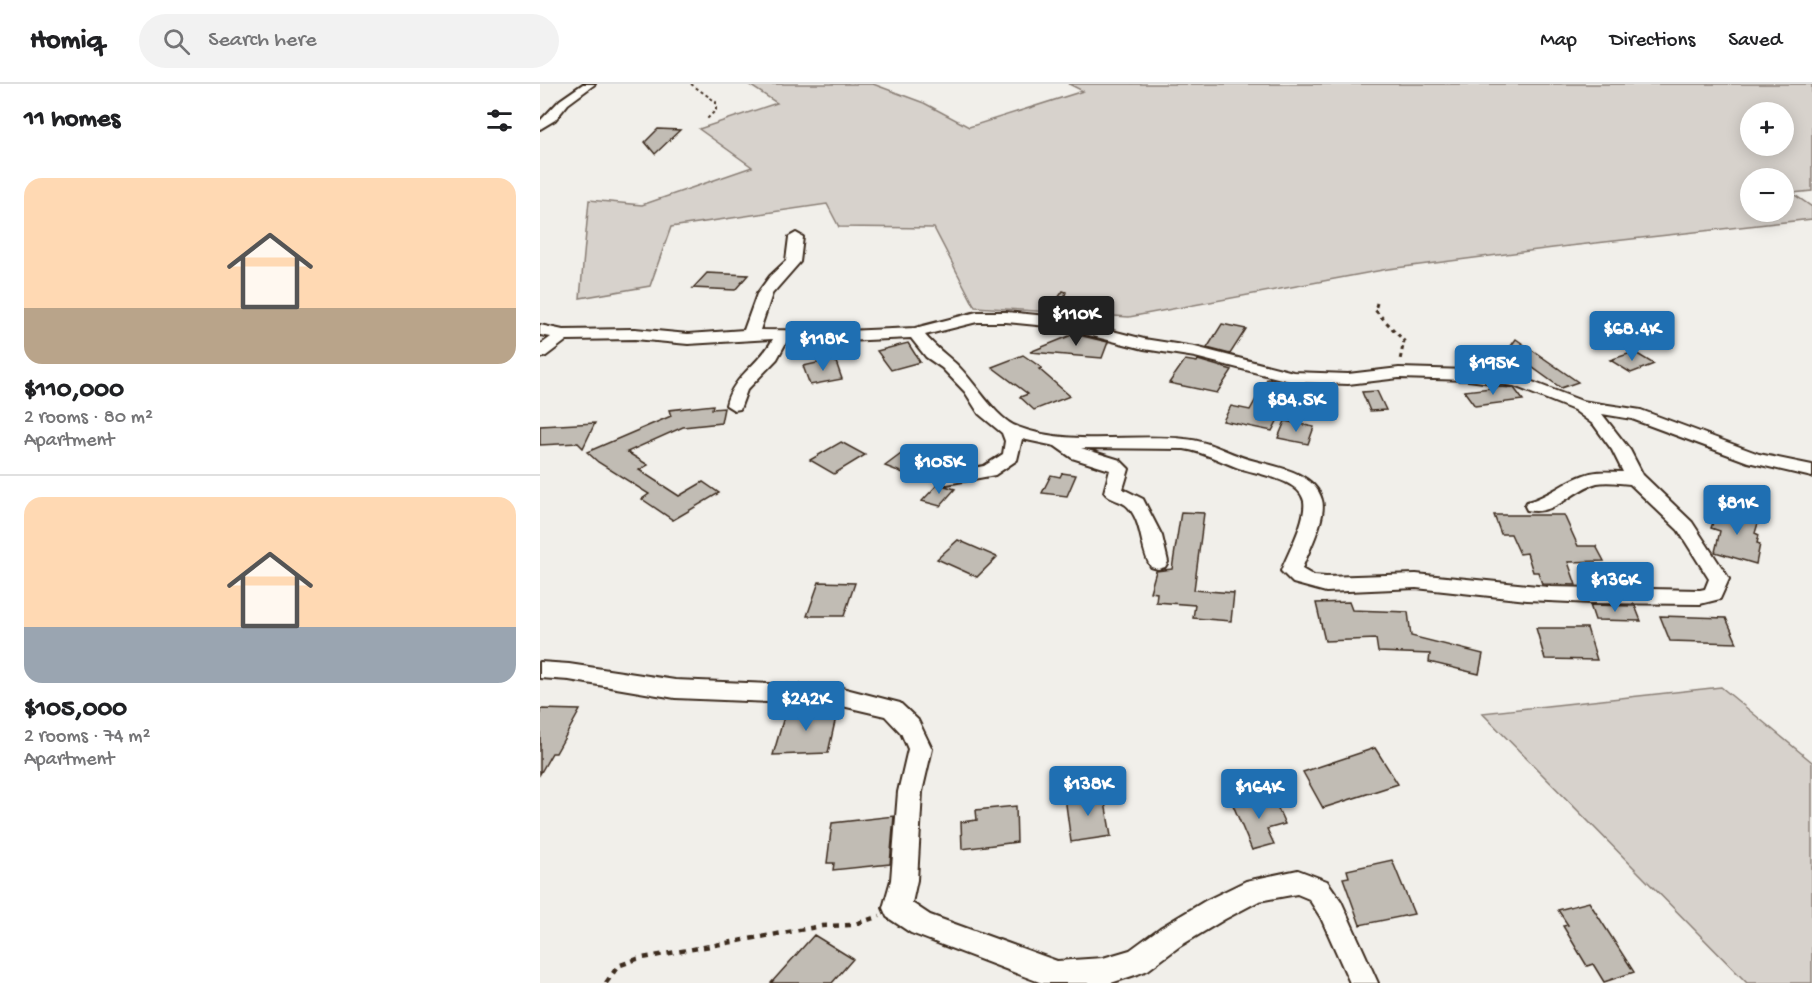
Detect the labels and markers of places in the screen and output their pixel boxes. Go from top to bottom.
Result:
pin: $110K [1034,296,1118,347]
pin: $68.4K [1583,311,1681,362]
pin: $118K [781,321,865,372]
pin: $195K [1451,345,1535,396]
pin: $84.5K [1247,382,1345,433]
pin: $105K [897,444,981,495]
pin: $81K [1701,485,1773,536]
pin: $136K [1573,562,1657,613]
pin: $242K [764,681,848,732]
pin: $138K [1046,766,1130,817]
pin: $164K [1217,769,1301,820]

